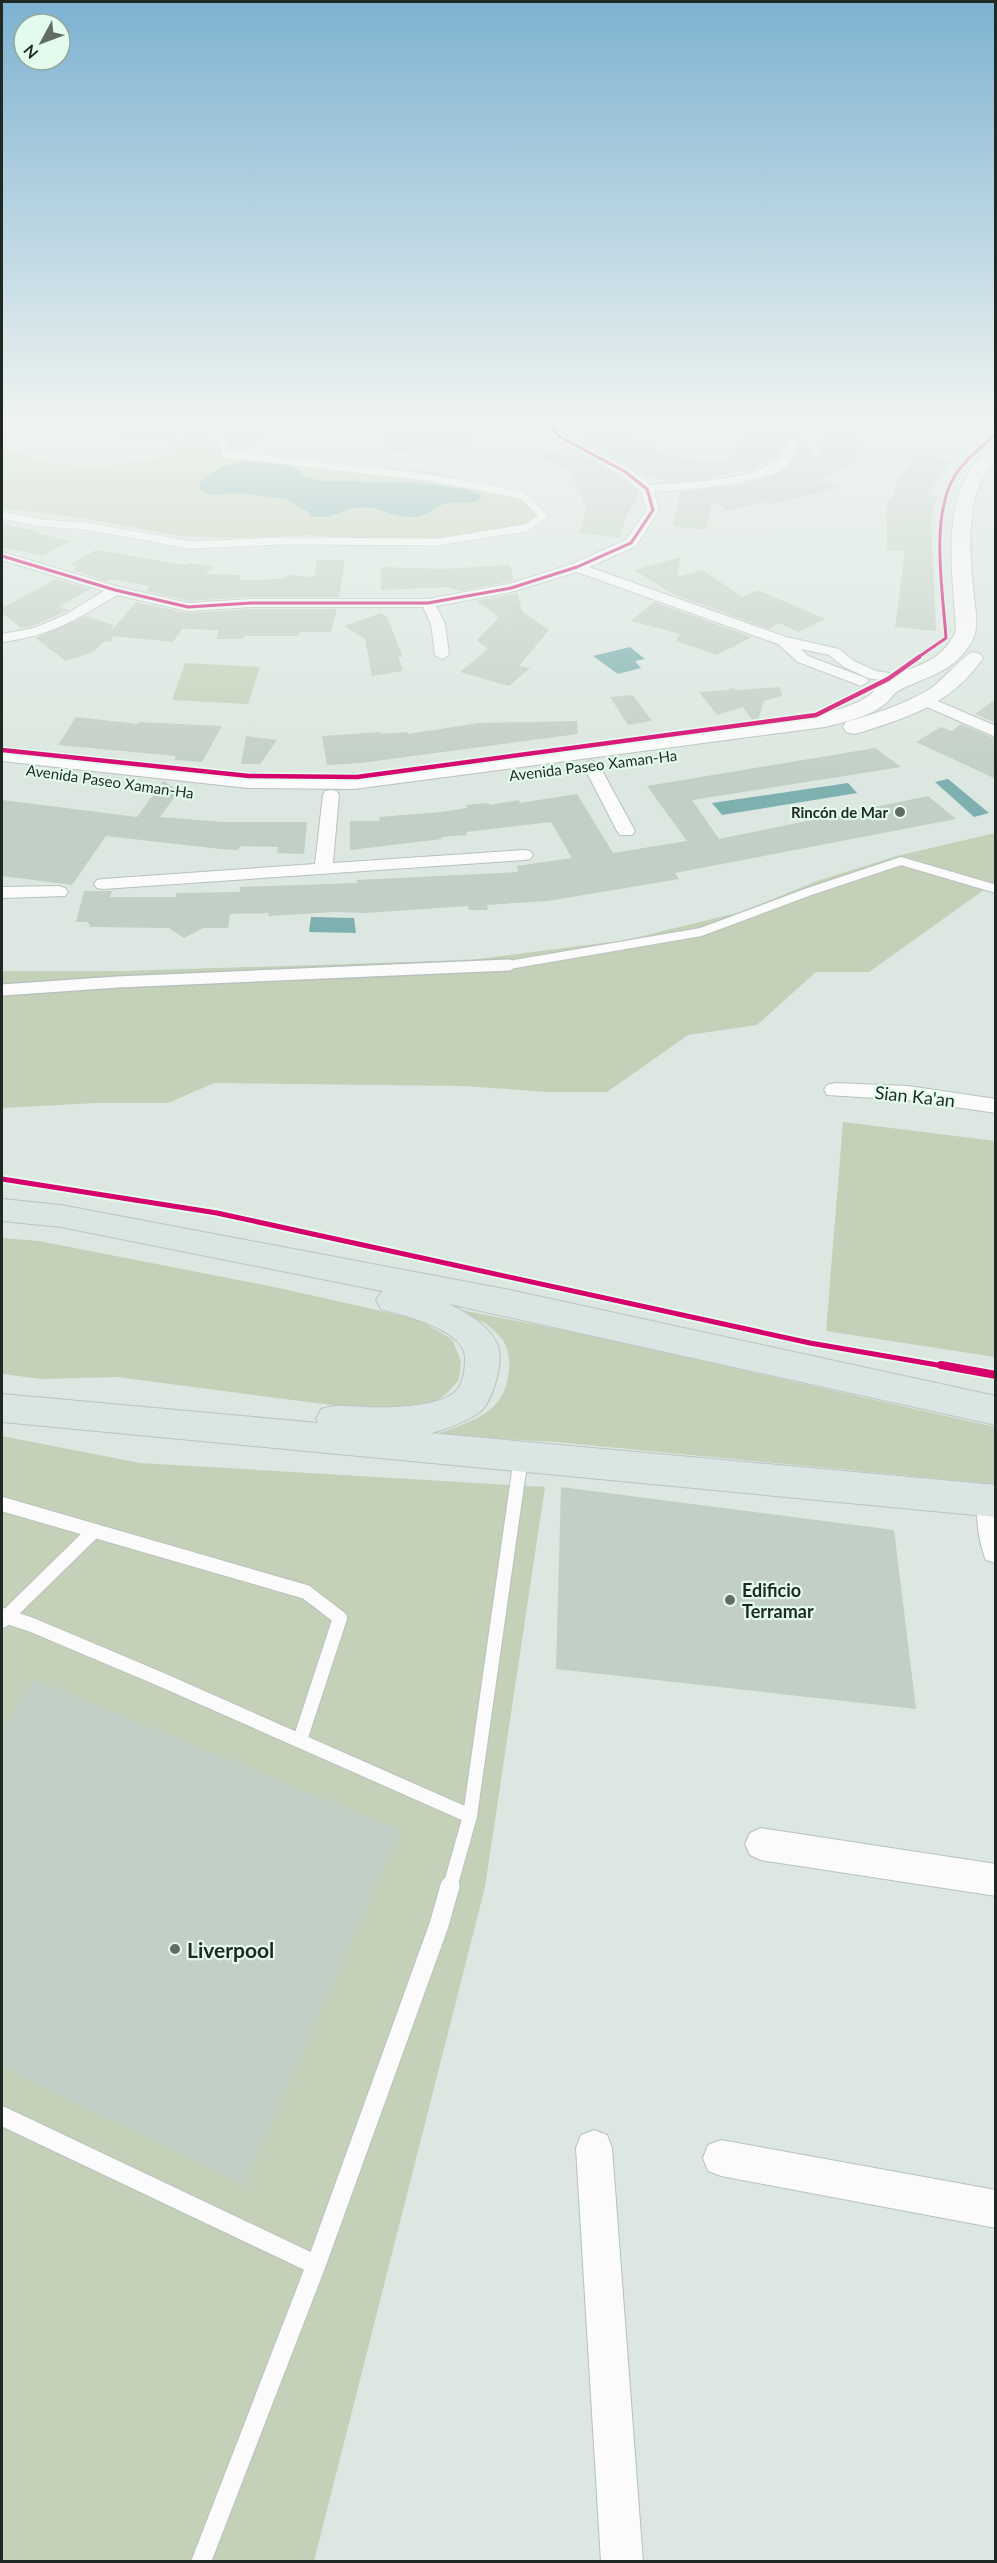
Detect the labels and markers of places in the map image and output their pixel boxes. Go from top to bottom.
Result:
place label: Rincón de Mar [791,803,888,821]
marker: Rincón de Mar [893,805,907,819]
place label: Edificio Terramar [742,1579,814,1622]
marker: Edificio Terramar [723,1593,737,1607]
place label: Liverpool [187,1937,274,1962]
marker: Liverpool [168,1942,182,1956]

